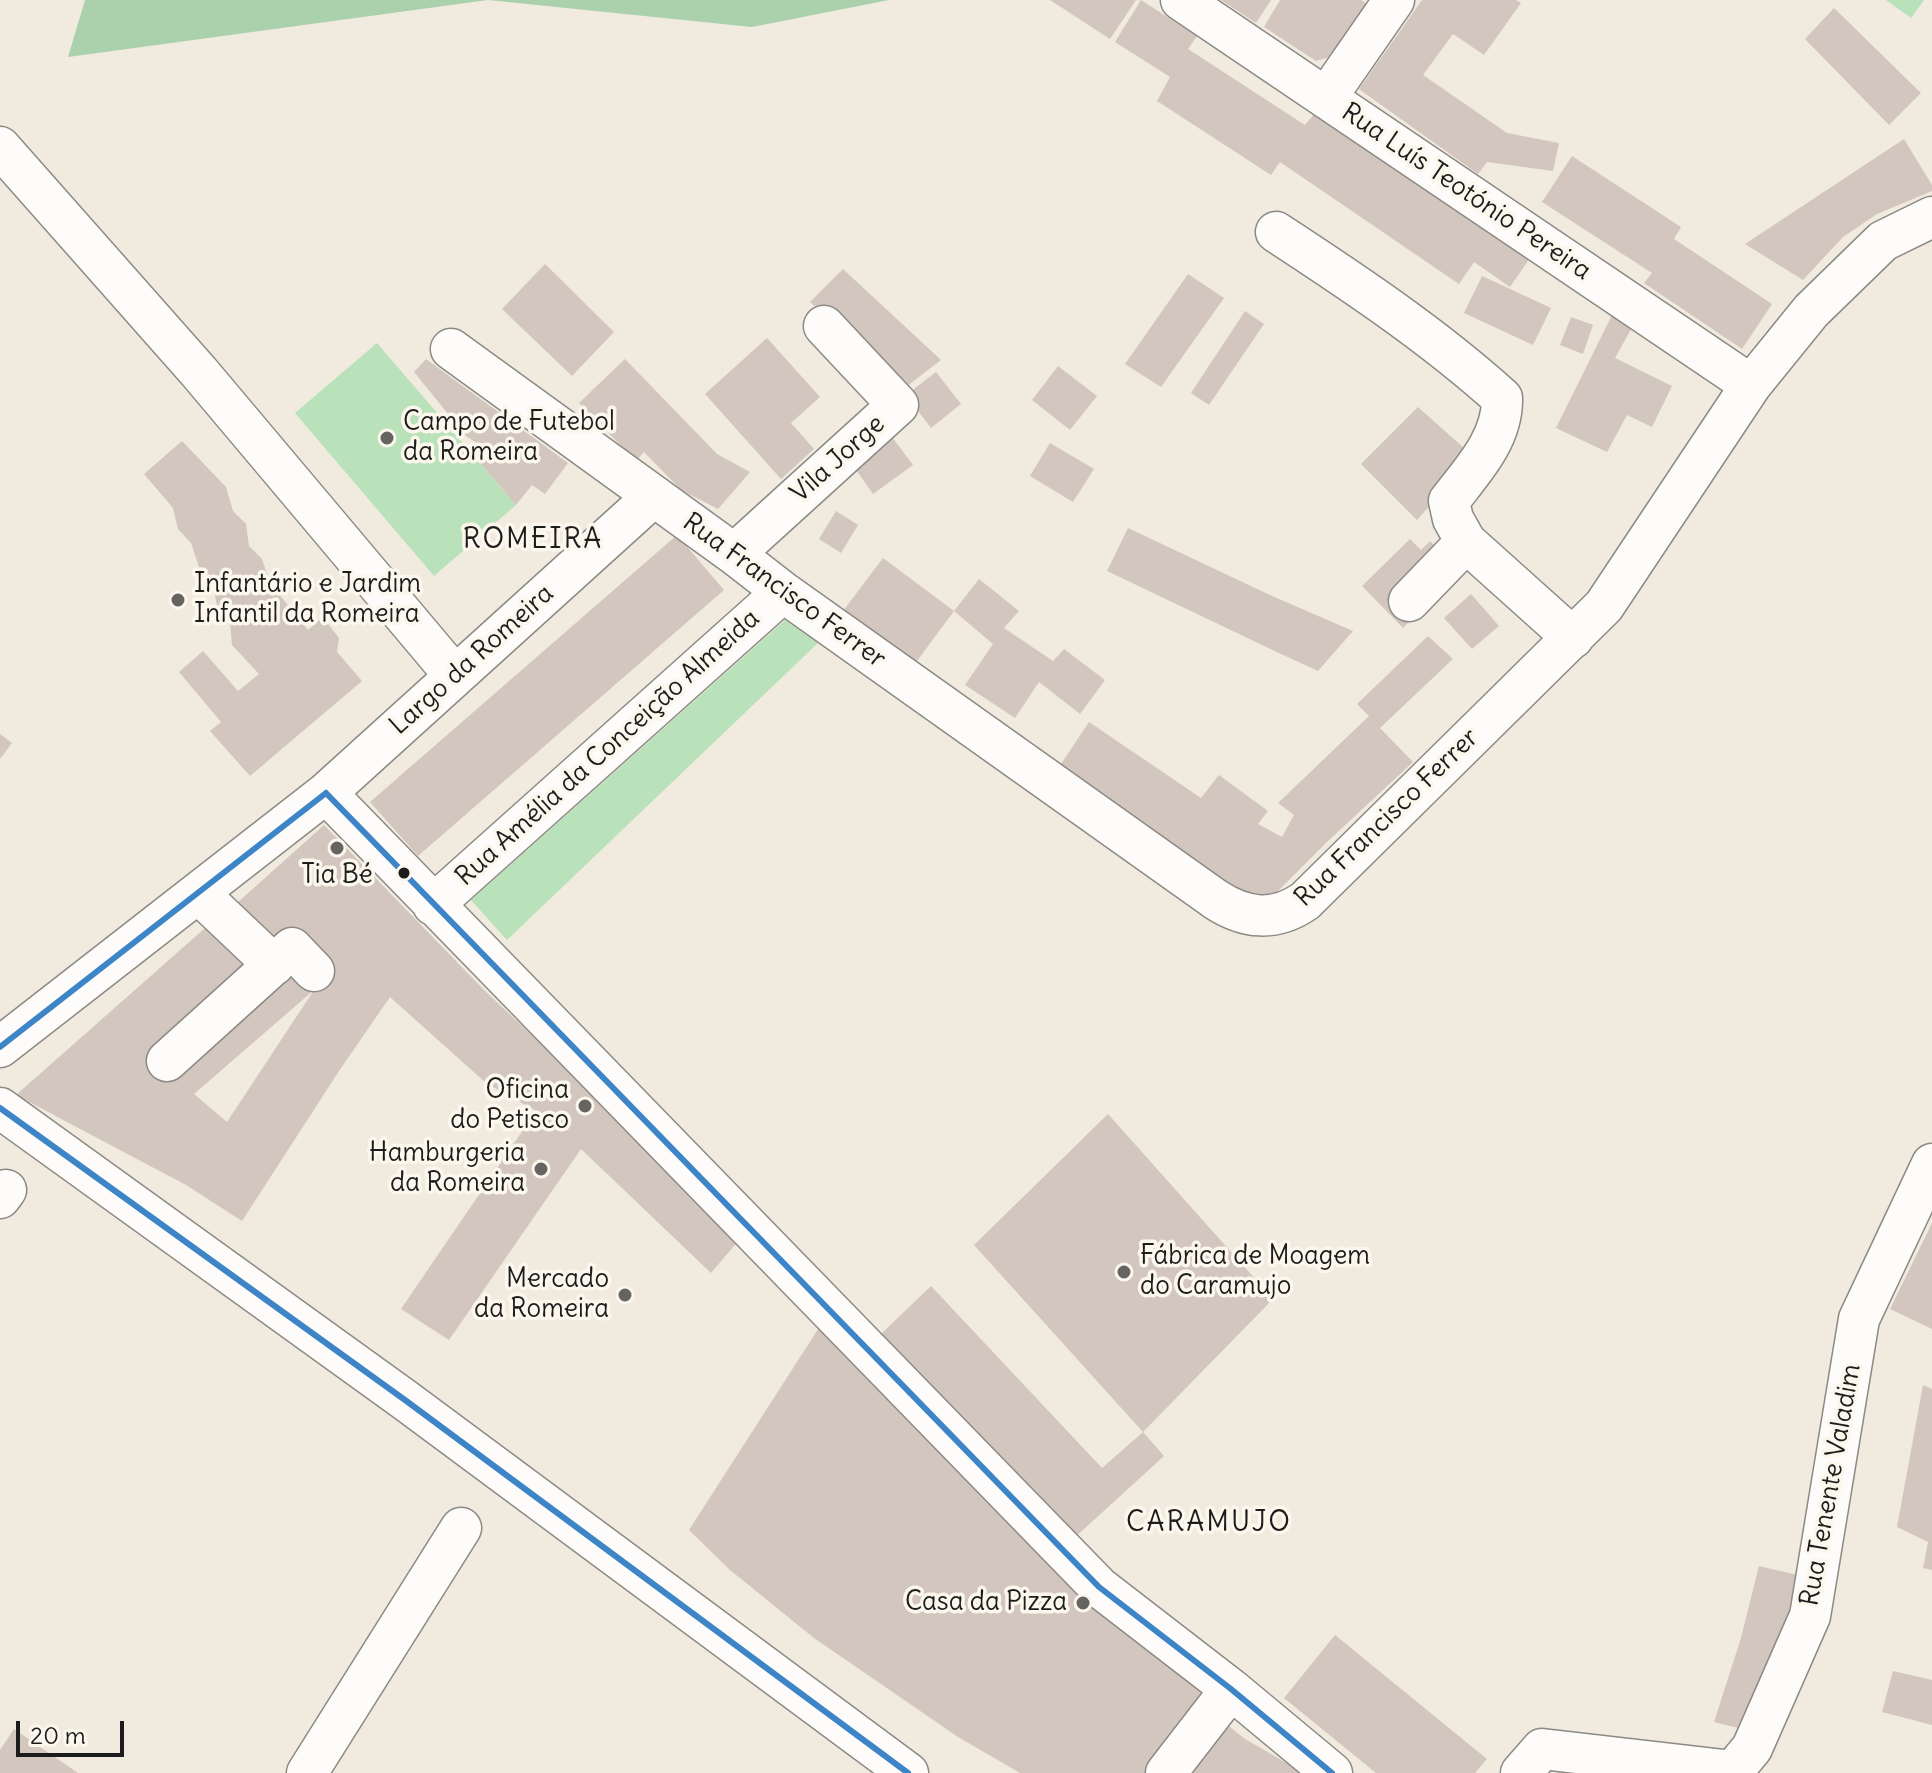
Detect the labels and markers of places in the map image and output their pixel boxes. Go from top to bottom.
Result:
place label: Campo de Futebol da Romeira [403,407,615,468]
marker: Campo de Futebol da Romeira [378,429,396,447]
place label: Infantário e Jardim Infantil da Romeira [194,569,421,630]
marker: Infantário e Jardim Infantil da Romeira [169,591,187,609]
marker: Tia Bé [328,839,346,857]
place label: Tia Bé [301,860,373,892]
unlabelled marker [396,865,412,881]
place label: Oficina do Petisco [450,1075,569,1136]
marker: Oficina do Petisco [576,1097,594,1115]
place label: Hamburgeria da Romeira [369,1138,525,1200]
marker: Hamburgeria da Romeira [532,1160,550,1178]
place label: Fábrica de Moagem do Caramujo [1140,1241,1370,1302]
marker: Fábrica de Moagem do Caramujo [1115,1263,1133,1281]
place label: Mercado da Romeira [474,1264,609,1326]
marker: Mercado da Romeira [616,1286,634,1304]
place label: Casa da Pizza [905,1587,1067,1619]
marker: Casa da Pizza [1074,1594,1092,1612]

